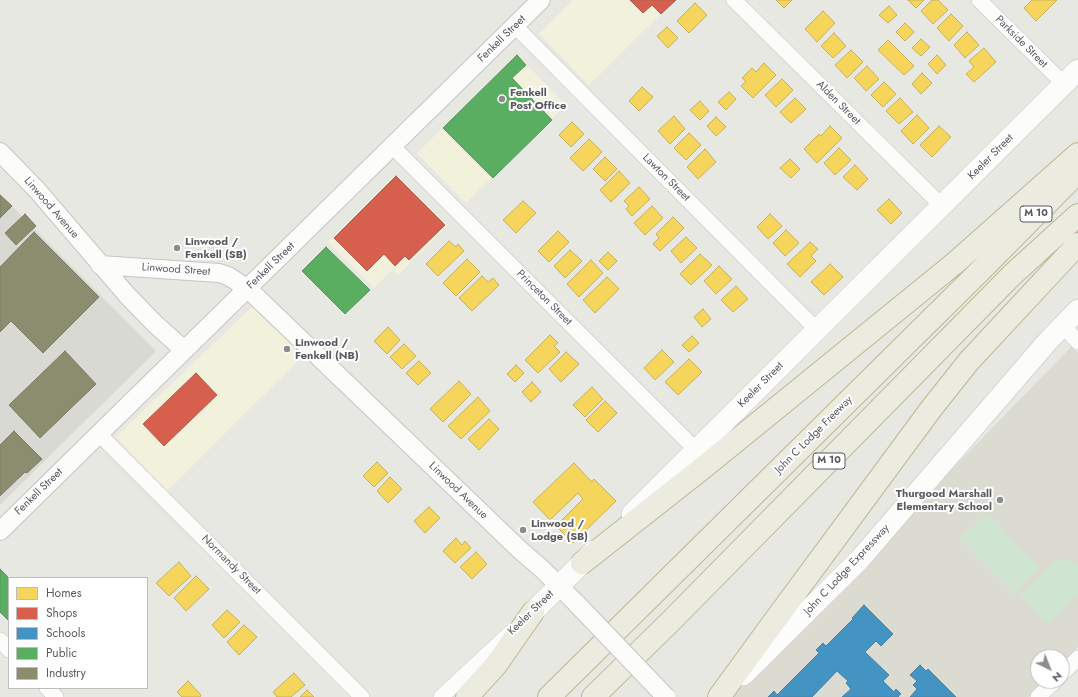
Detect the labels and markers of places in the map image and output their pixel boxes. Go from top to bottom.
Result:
place label: Fenkell Post Office [510,86,566,112]
marker: Fenkell Post Office [497,94,507,104]
place label: Linwood / Fenkell (SB) [185,235,247,261]
marker: Linwood / Fenkell (SB) [172,243,182,253]
place label: Linwood / Fenkell (NB) [295,336,359,362]
marker: Linwood / Fenkell (NB) [282,344,292,354]
place label: Thurgood Marshall Elementary School [896,487,992,513]
marker: Thurgood Marshall Elementary School [995,495,1005,505]
place label: Linwood / Lodge (SB) [531,517,588,543]
marker: Linwood / Lodge (SB) [518,525,528,535]

